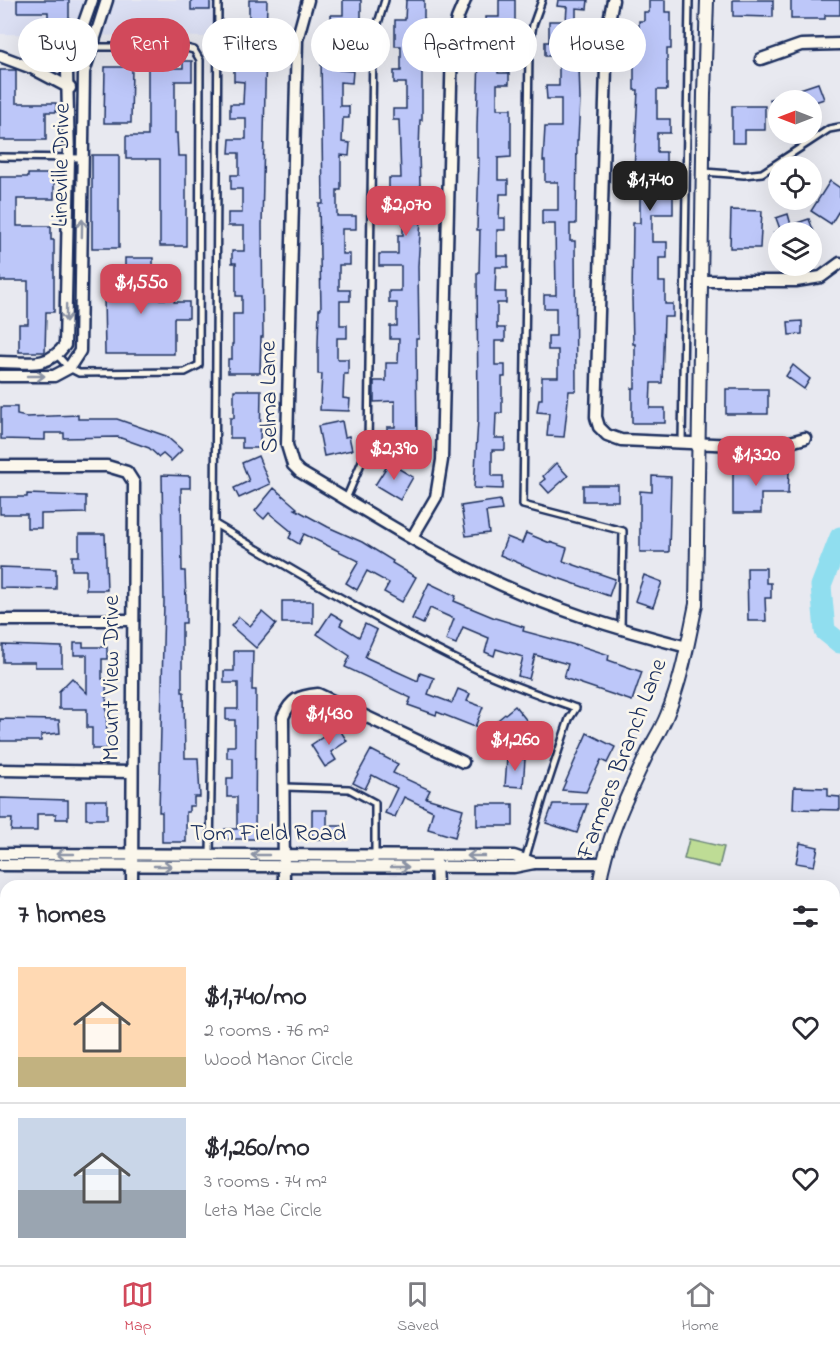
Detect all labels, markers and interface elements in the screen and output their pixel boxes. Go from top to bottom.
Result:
chip: Buy [18,18,98,72]
chip: Rent [110,18,190,72]
chip: Filters [202,18,299,72]
chip: New [311,18,390,72]
chip: Apartment [402,18,537,72]
chip: House [549,18,646,72]
north arrow [768,90,822,144]
map controls [768,90,822,276]
street label: Lineville Drive [43,102,81,227]
button: locate [768,156,822,210]
pin: $1,740 [601,161,699,212]
text: $1,740 [626,166,674,195]
pin: $2,070 [357,186,455,237]
text: $2,070 [381,191,432,220]
one-way arrow [76,219,88,239]
button: layers [768,222,822,276]
pin: $1,550 [92,264,190,315]
text: $1,550 [114,269,168,298]
one-way arrow [60,302,72,322]
street label: Selma Lane [252,340,288,453]
one-way arrow [25,370,45,382]
pin: $2,390 [345,430,443,481]
text: $2,390 [370,435,418,464]
pin: $1,320 [707,436,805,487]
text: $1,320 [732,441,780,470]
street label: Mount View Drive [95,595,130,761]
street label: Farmers Branch Lane [568,654,677,865]
pin: $1,430 [280,695,378,746]
text: $1,430 [305,700,353,729]
pin: $1,260 [466,721,564,772]
text: $1,260 [490,726,540,755]
street label: Tom Field Road [190,817,347,852]
one-way arrow [56,848,76,860]
one-way arrow [251,849,271,861]
one-way arrow [467,850,487,862]
one-way arrow [153,860,173,872]
one-way arrow [390,861,410,873]
text: 7 homes [18,897,106,935]
icon: filters [789,900,822,933]
text: $1,740/mo [204,979,307,1017]
icon: home [66,991,138,1063]
icon: heart [789,1011,822,1044]
text: 2 rooms · 76 m² [204,1017,329,1046]
text: Wood Manor Circle [204,1046,353,1075]
text: $1,260/mo [204,1130,310,1168]
icon: home [66,1142,138,1214]
icon: heart [789,1162,822,1195]
text: 3 rooms · 74 m² [204,1168,327,1197]
text: Leta Mae Circle [204,1197,322,1226]
tab: Map [121,1278,154,1338]
tab: Saved [397,1278,439,1338]
tab: Home [681,1278,719,1338]

